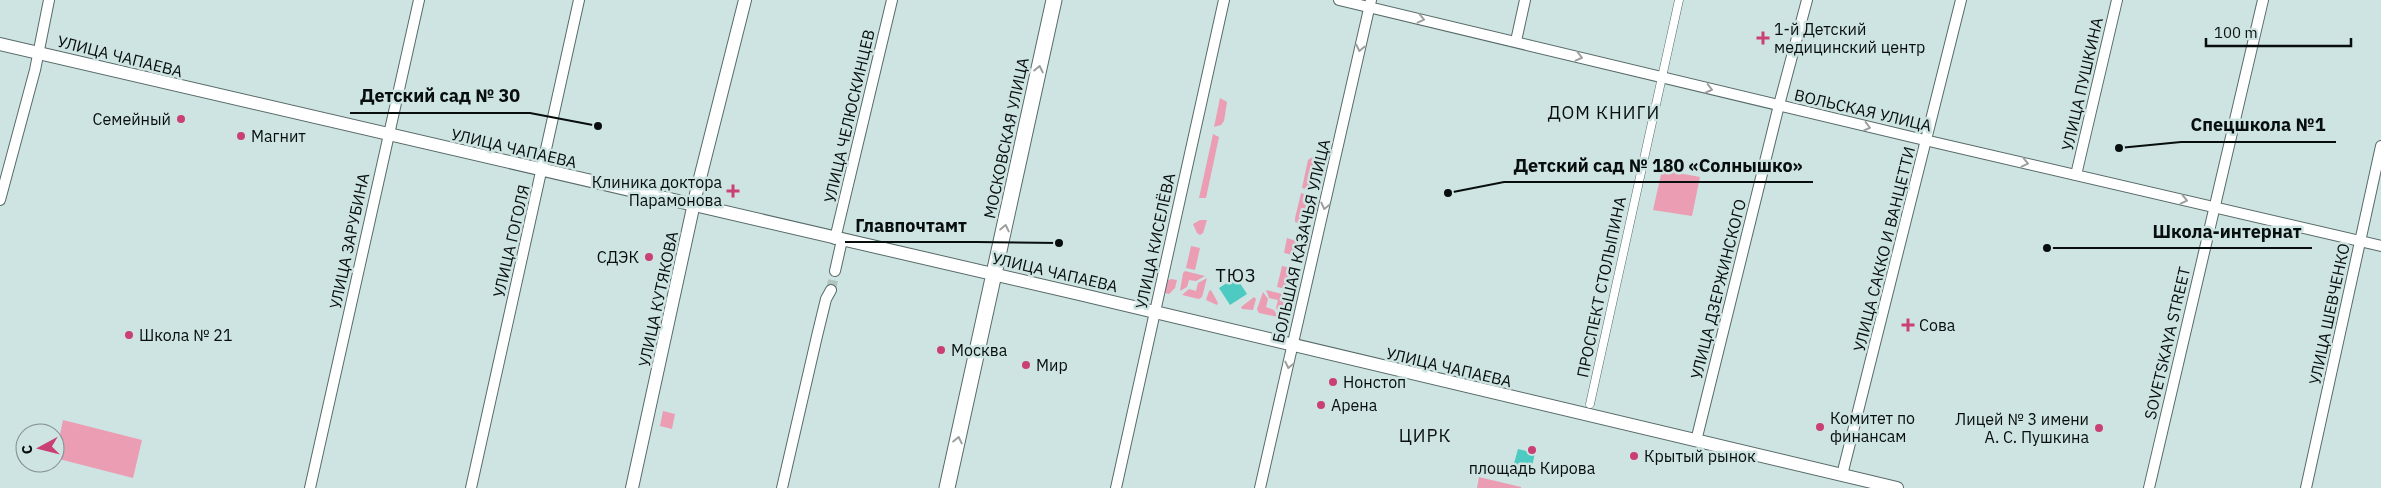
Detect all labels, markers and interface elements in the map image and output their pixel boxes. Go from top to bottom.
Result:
one-way arrow [1416,13,1425,24]
street label: УЛИЦА ПУШКИНА [2057,15,2107,153]
scale bar [2206,15,2351,47]
place label: 1-й Детский медицинский центр [1774,19,1925,57]
text: 100 m [2214,23,2258,42]
street label: УЛИЦА ЧЕЛЮСКИНЦЕВ [819,27,879,205]
street label: УЛИЦА ЧАПАЕВА [55,31,185,81]
marker: 1-й Детский медицинский центр [1756,31,1770,45]
one-way arrow [1355,43,1366,52]
one-way arrow [1574,51,1583,62]
street label: МОСКОВСКАЯ УЛИЦА [979,56,1033,220]
one-way arrow [1033,64,1044,73]
callout: Детский сад № 30 [350,80,530,113]
one-way arrow [1705,83,1713,93]
text: Детский сад № 30 [360,84,520,107]
street label: ВОЛЬСКАЯ УЛИЦА [1792,84,1934,136]
district label: ДОМ КНИГИ [1548,101,1660,124]
place label: Семейный [93,109,171,129]
callout: Спецшкола №1 [2181,109,2336,142]
marker: Семейный [175,113,187,125]
text: Спецшкола №1 [2191,113,2326,136]
one-way arrow [1863,121,1872,132]
street label: УЛИЦА ЧАПАЕВА [449,124,579,172]
place label: Магнит [251,126,306,146]
marker: Магнит [235,130,247,142]
street label: БОЛЬШАЯ КАЗАЧЬЯ УЛИЦА [1268,137,1334,345]
street label: УЛИЦА САККО И ВАНЦЕТТИ [1849,144,1919,354]
callout: Детский сад № 180 «Солнышко» [1504,149,1813,182]
text: Детский сад № 180 «Солнышко» [1513,154,1803,177]
one-way arrow [2021,157,2030,168]
street label: УЛИЦА ЗАРУБИНА [325,171,373,311]
street label: УЛИЦА КИСЕЛЁВА [1131,171,1179,311]
place label: Клиника доктора Парамонова [592,172,722,210]
street label: УЛИЦА ГОГОЛЯ [488,183,534,299]
marker: Клиника доктора Парамонова [726,184,740,198]
one-way arrow [2179,194,2188,205]
street label: ПРОСПЕКТ СТОЛЫПИНА [1572,195,1630,379]
street label: УЛИЦА ДЗЕРЖИНСКОГО [1686,197,1750,381]
one-way arrow [1320,202,1331,211]
callout: Главпочтамт [845,209,977,242]
text: Главпочтамт [855,214,967,237]
callout: Школа-интернат [2143,215,2312,248]
text: Школа-интернат [2152,220,2302,243]
one-way arrow [999,223,1010,232]
street label: УЛИЦА КУТЯКОВА [634,229,682,369]
street label: УЛИЦА ШЕВЧЕНКО [2304,241,2354,387]
place label: СДЭК [597,247,639,267]
street label: УЛИЦА ЧАПАЕВА [990,248,1120,296]
marker: СДЭК [643,251,655,263]
district label: ТЮЗ [1216,264,1256,287]
street label: SOVETSKAYA STREET [2140,265,2194,421]
place label: Сова [1919,315,1956,335]
marker: Сова [1901,318,1915,332]
place label: Школа № 21 [139,325,233,345]
marker: Школа № 21 [123,329,135,341]
place label: Москва [951,340,1008,360]
street label: УЛИЦА ЧАПАЕВА [1384,343,1514,391]
marker: Москва [935,344,947,356]
place label: Мир [1036,355,1068,375]
marker: Мир [1020,359,1032,371]
one-way arrow [1284,360,1295,369]
place label: Нонстоп [1343,372,1406,392]
marker: Нонстоп [1327,376,1339,388]
place label: Арена [1331,395,1378,415]
marker: Арена [1315,399,1327,411]
place label: Комитет по финансам [1830,408,1915,446]
place label: Лицей № 3 имени А. С. Пушкина [1955,409,2089,447]
marker: Комитет по финансам [1814,421,1826,433]
marker: Лицей № 3 имени А. С. Пушкина [2093,422,2105,434]
north arrow [15,423,65,473]
district label: ЦИРК [1399,424,1451,447]
one-way arrow [952,436,963,445]
text: С [18,444,37,455]
marker: площадь Кирова [1526,444,1538,456]
place label: Крытый рынок [1644,446,1756,466]
marker: Крытый рынок [1628,450,1640,462]
place label: площадь Кирова [1469,458,1596,478]

